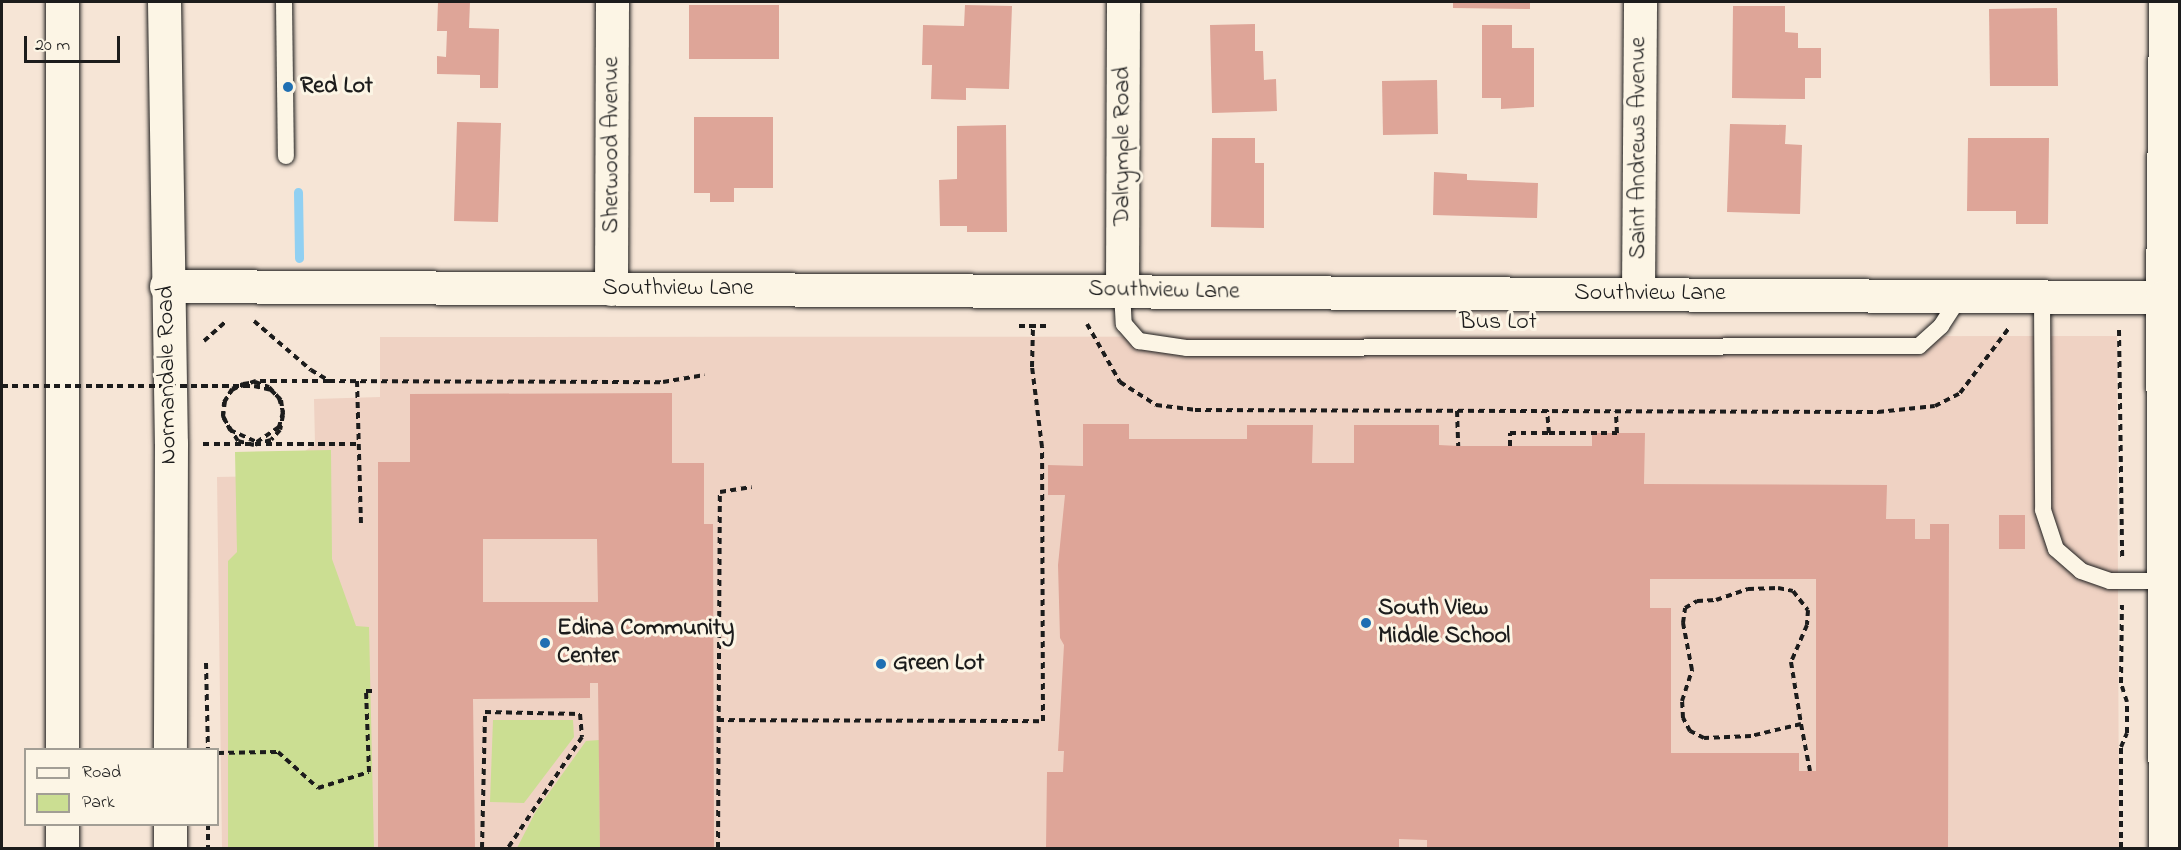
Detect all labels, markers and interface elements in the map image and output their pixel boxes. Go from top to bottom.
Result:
scale bar [27,24,123,62]
text: 20 m [35,33,70,59]
street label: Saint Andrews Avenue [1625,37,1653,259]
street label: Sherwood Avenue [598,57,626,233]
street label: Dalrymple Road [1109,66,1137,226]
place label: Red Lot [300,73,373,101]
marker: Red Lot [281,80,295,94]
street label: Southview Lane [602,275,754,303]
street label: Southview Lane [1088,275,1240,307]
street label: Southview Lane [1574,280,1726,308]
street label: Normandale Road [152,285,184,465]
street label: Bus Lot [1459,309,1537,337]
place label: South View Middle School [1378,595,1510,651]
place label: Edina Community Center [557,615,734,671]
marker: South View Middle School [1359,616,1373,630]
marker: Edina Community Center [538,636,552,650]
place label: Green Lot [893,650,984,678]
marker: Green Lot [874,657,888,671]
legend [24,748,219,826]
text: Road [82,760,121,786]
text: Park [82,790,115,816]

